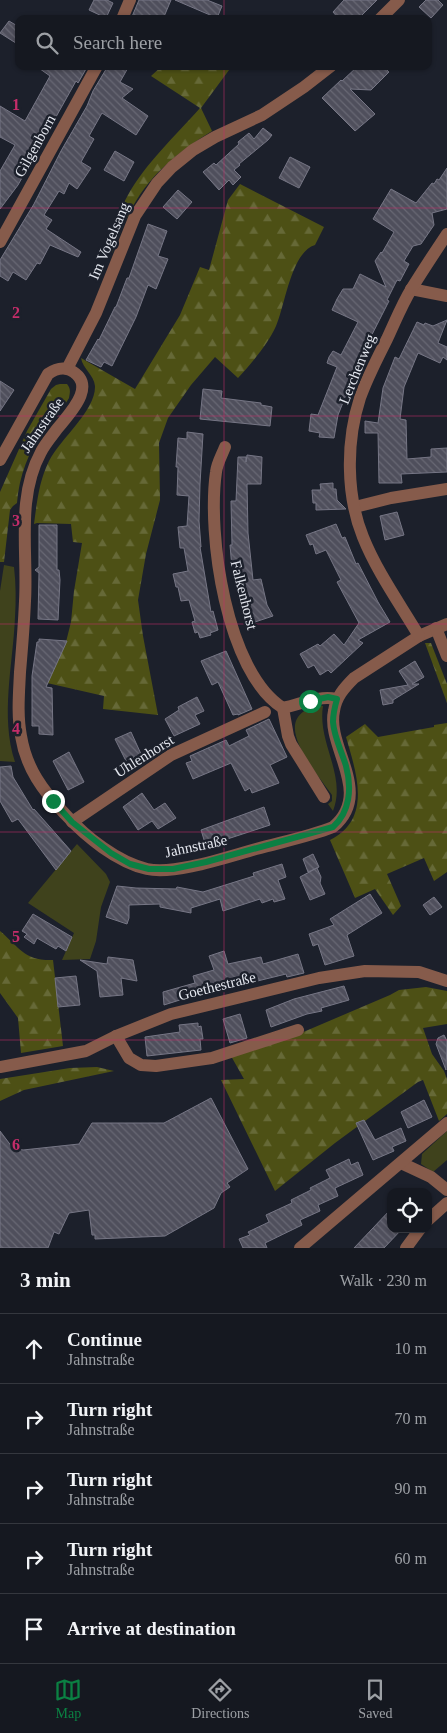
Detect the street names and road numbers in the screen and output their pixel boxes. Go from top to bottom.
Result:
street label: Gilgenborn [11,112,59,180]
street label: Im Vogelsang [86,200,133,282]
street label: Lerchenweg [336,331,378,406]
street label: Jahnstraße [17,394,67,456]
street label: Falkenhorst [228,559,261,632]
street label: Uhlenhorst [111,731,177,780]
street label: Jahnstraße [163,832,229,860]
street label: Goethestraße [177,969,258,1003]

